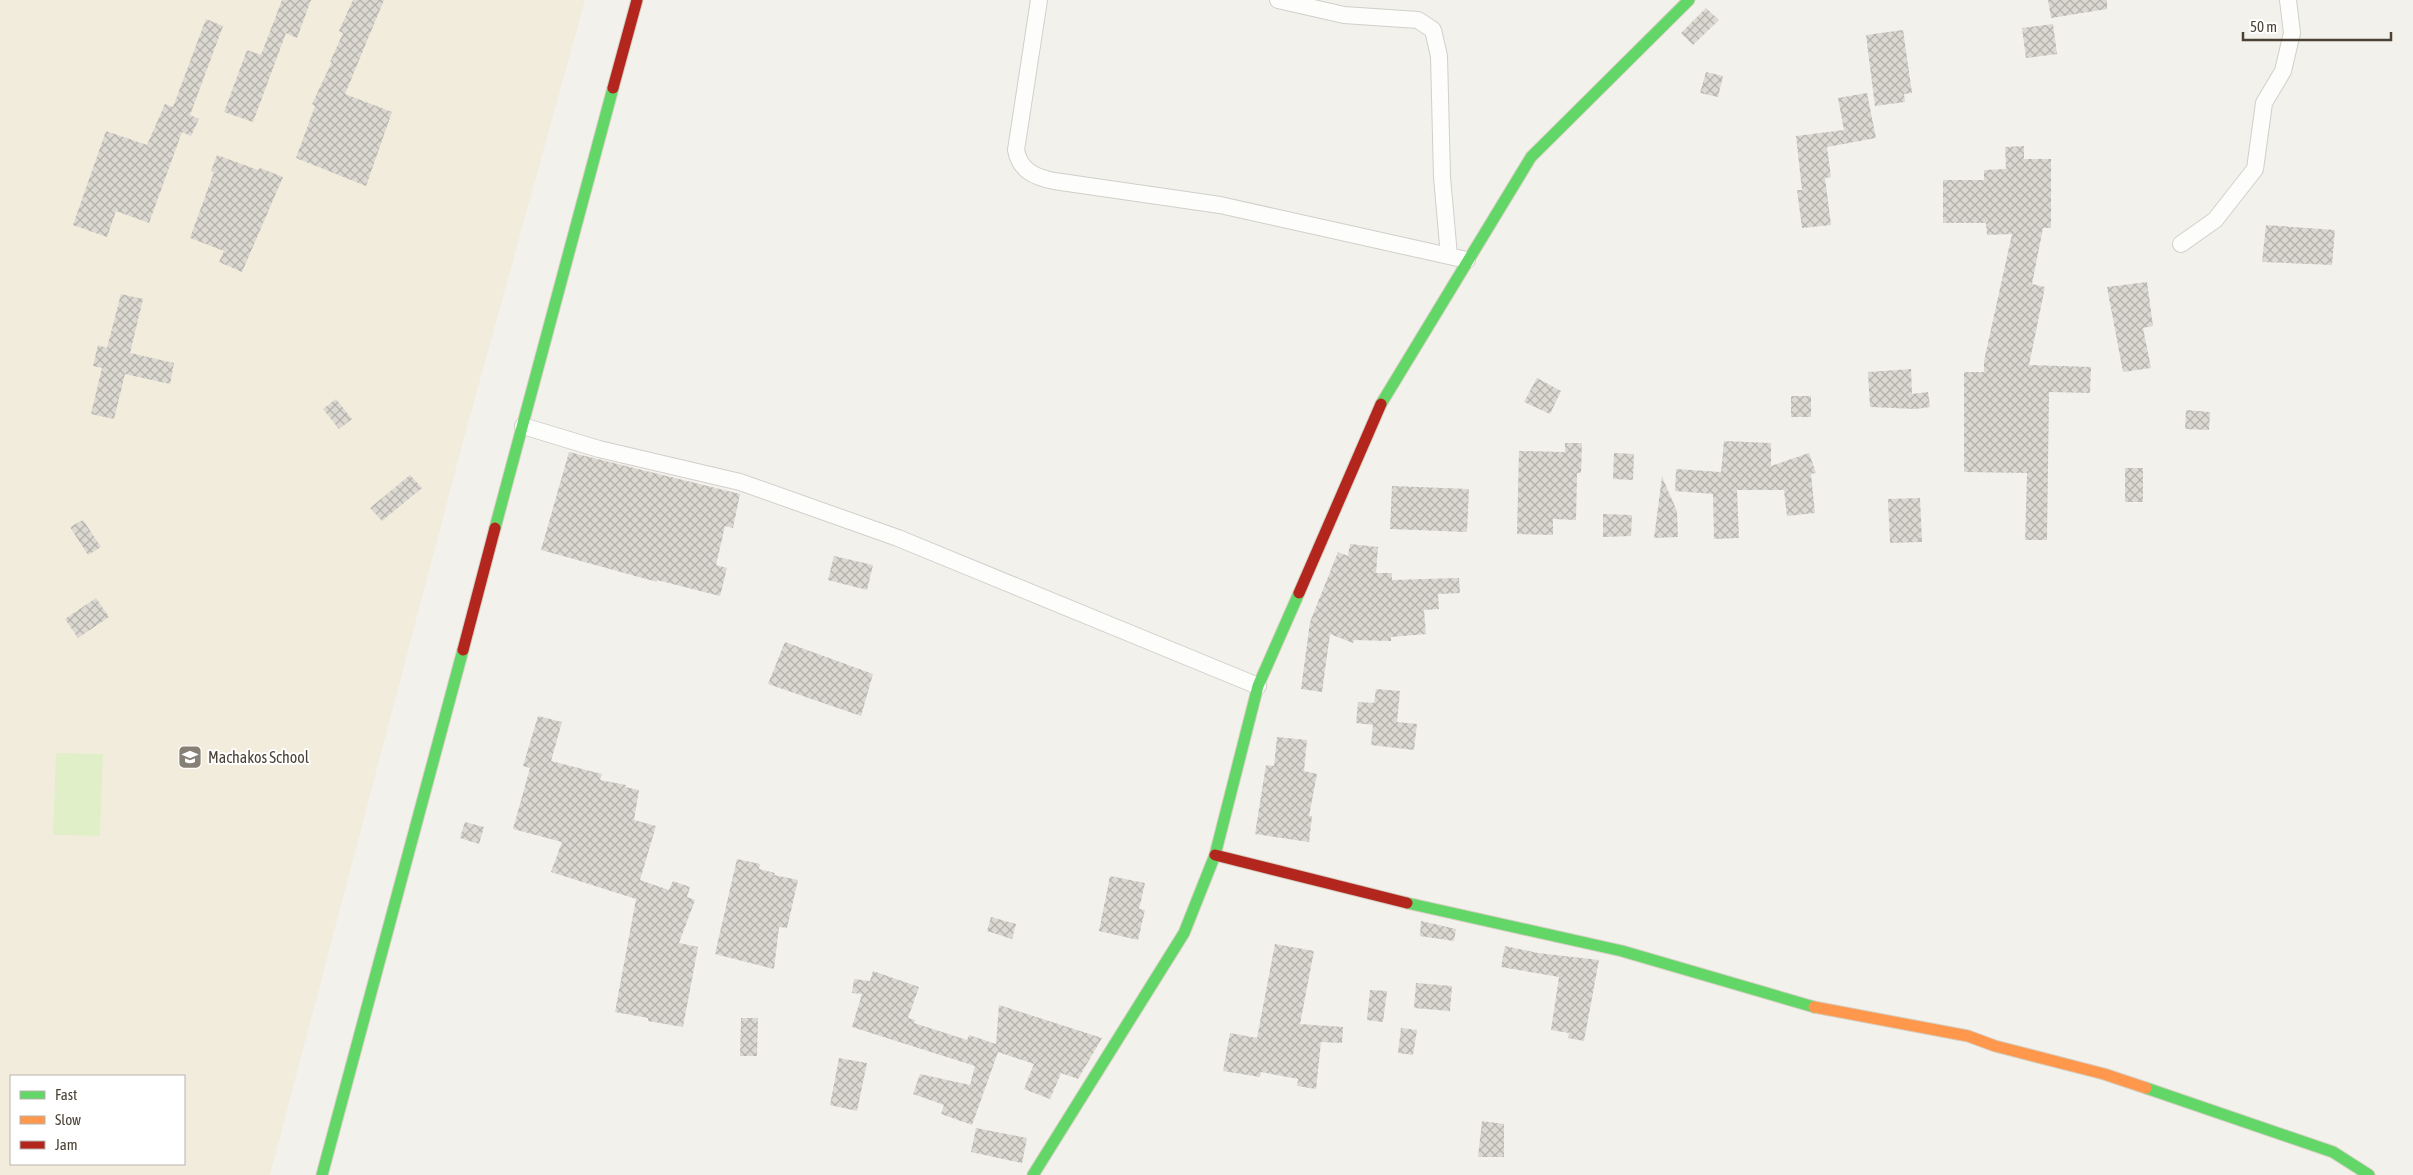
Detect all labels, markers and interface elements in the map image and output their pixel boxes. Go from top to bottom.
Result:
scale bar [2243,10,2390,42]
text: 50 m [2250,18,2277,35]
school or university icon: Machakos School [177,744,203,770]
place label: Machakos School [208,748,310,766]
legend [10,1075,185,1165]
text: Fast [55,1086,77,1103]
text: Slow [55,1111,81,1128]
text: Jam [55,1136,78,1153]

